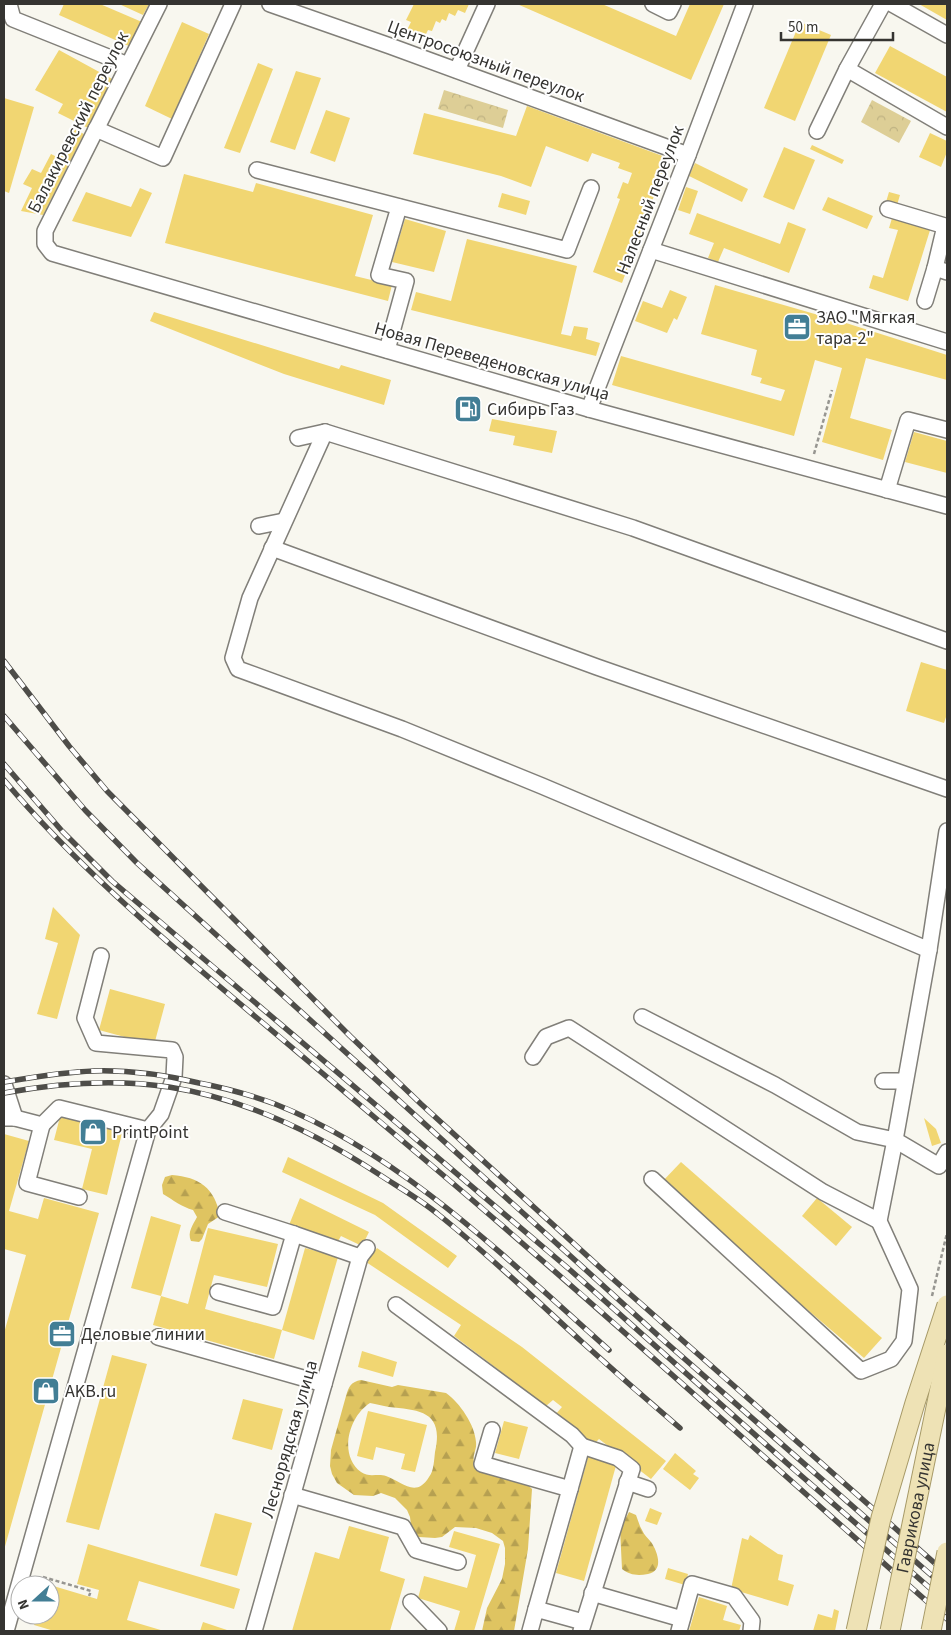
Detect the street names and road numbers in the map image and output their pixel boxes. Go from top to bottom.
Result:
street label: Центросоюзный переулок [384,14,588,109]
street label: Балакиревский переулок [22,27,135,217]
street label: Налесный переулок [610,122,690,278]
street label: Новая Переведеновская улица [371,316,612,407]
street label: Леснорядская улица [255,1357,324,1521]
street label: Гаврикова улица [890,1440,942,1575]

